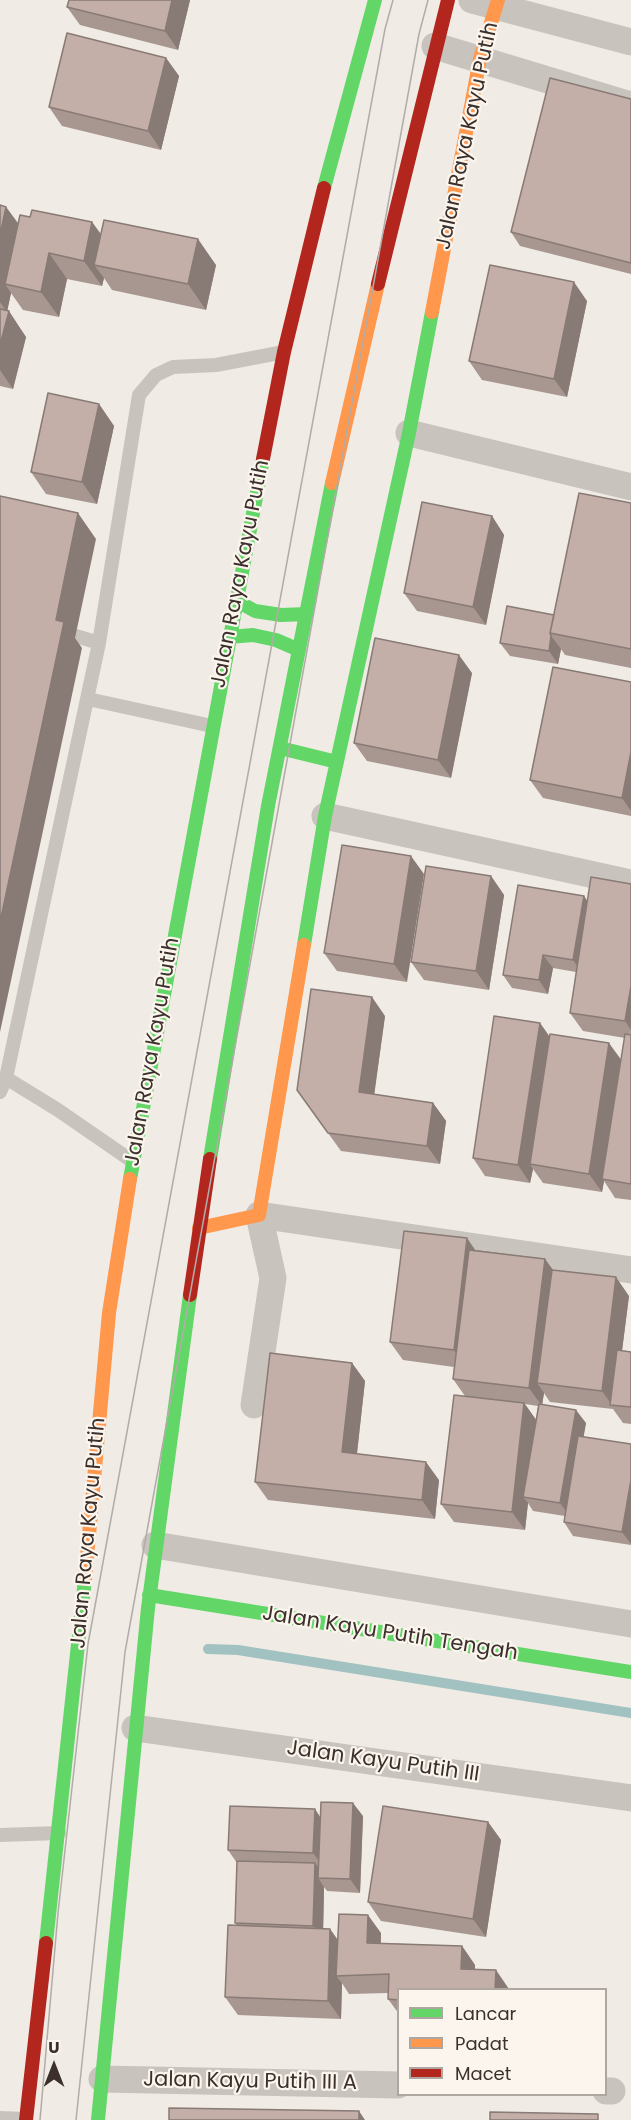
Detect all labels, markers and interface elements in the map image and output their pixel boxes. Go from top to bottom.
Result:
street label: Jalan Raya Kayu Putih [432,20,504,252]
street label: Jalan Raya Kayu Putih [207,458,275,690]
street label: Jalan Raya Kayu Putih [120,936,186,1168]
street label: Jalan Raya Kayu Putih [66,1416,112,1650]
street label: Jalan Kayu Putih Tengah [260,1601,520,1667]
street label: Jalan Kayu Putih III [285,1736,481,1788]
legend [397,1988,607,2096]
text: Lancar [455,2001,516,2026]
text: Padat [455,2031,508,2056]
north arrow [24,2036,84,2096]
text: U [48,2036,60,2059]
text: Macet [455,2061,511,2086]
street label: Jalan Kayu Putih III A [143,2068,357,2096]

